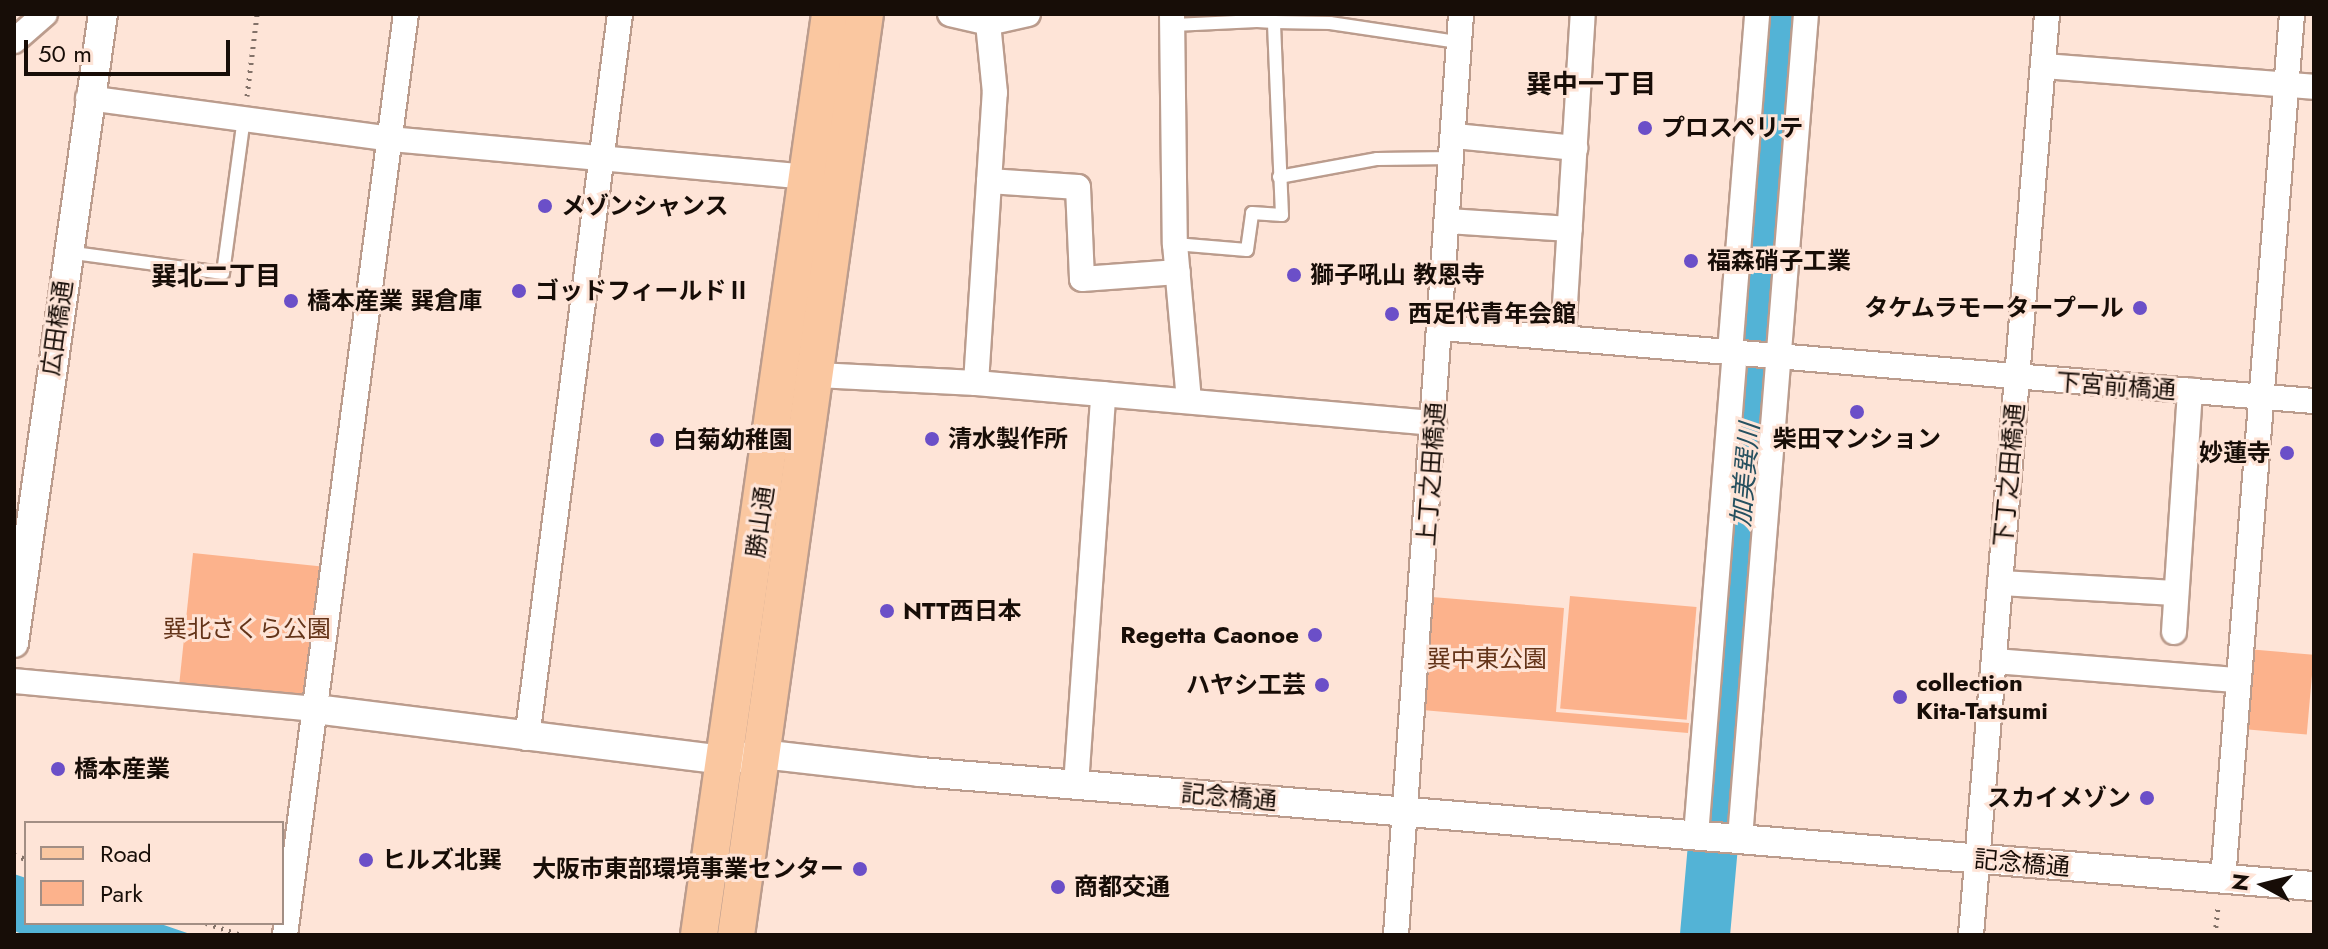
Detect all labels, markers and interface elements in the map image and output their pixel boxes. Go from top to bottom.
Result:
scale bar [28,24,234,74]
text: 50 m [38,36,92,71]
district label: 巽中一丁目 [1526,69,1656,101]
place label: プロスペリテ [1661,114,1805,142]
marker: プロスペリテ [1636,119,1654,137]
place label: メゾンシャンス [561,192,729,220]
marker: メゾンシャンス [536,197,554,215]
place label: 福森硝子工業 [1707,247,1851,275]
marker: 福森硝子工業 [1682,252,1700,270]
district label: 巽北二丁目 [151,261,281,293]
place label: 獅子吼山 教恩寺 [1310,261,1485,289]
marker: 獅子吼山 教恩寺 [1285,266,1303,284]
place label: ゴッドフィールドⅡ [535,277,751,305]
street label: 広田橋通 [36,278,78,378]
marker: ゴッドフィールドⅡ [510,282,528,300]
place label: 橋本産業 巽倉庫 [307,287,482,315]
marker: 橋本産業 巽倉庫 [282,292,300,310]
place label: タケムラモータープール [1860,294,2124,322]
marker: タケムラモータープール [2131,299,2149,317]
place label: 西足代青年会館 [1408,300,1576,328]
marker: 西足代青年会館 [1383,305,1401,323]
street label: 下宮前橋通 [2055,367,2177,405]
street label: 上丁之田橋通 [1412,401,1450,547]
street label: 下丁之田橋通 [1988,402,2030,548]
marker: 柴田マンション [1848,403,1866,421]
water label: 加美巽川 [1726,422,1766,528]
place label: 清水製作所 [948,425,1068,453]
place label: 柴田マンション [1773,425,1941,453]
place label: 白菊幼稚園 [673,426,793,454]
marker: 清水製作所 [923,430,941,448]
marker: 白菊幼稚園 [648,431,666,449]
place label: 妙蓮寺 [2199,439,2271,467]
marker: 妙蓮寺 [2278,444,2296,462]
street label: 勝山通 [741,484,779,560]
place label: NTT西日本 [903,597,1022,625]
marker: NTT西日本 [878,602,896,620]
park label: 巽北さくら公園 [163,615,331,643]
place label: Regetta Caonoe [1120,621,1299,649]
marker: Regetta Caonoe [1306,626,1324,644]
park label: 巽中東公園 [1427,645,1547,673]
place label: collection Kita-Tatsumi [1916,669,2048,725]
place label: ハヤシ工芸 [1186,671,1306,699]
marker: ハヤシ工芸 [1313,676,1331,694]
marker: collection Kita-Tatsumi [1891,688,1909,706]
place label: 橋本産業 [74,755,170,783]
marker: 橋本産業 [49,760,67,778]
street label: 記念橋通 [1180,778,1278,816]
place label: スカイメゾン [1987,784,2131,812]
marker: スカイメゾン [2138,789,2156,807]
legend [24,821,284,925]
text: Road [100,836,152,871]
street label: 記念橋通 [1973,844,2071,882]
north arrow [2224,845,2304,925]
place label: ヒルズ北巽 [382,846,502,874]
marker: ヒルズ北巽 [357,851,375,869]
place label: 大阪市東部環境事業センター [532,855,844,883]
marker: 大阪市東部環境事業センター [851,860,869,878]
text: N [2223,871,2257,893]
place label: 商都交通 [1074,873,1170,901]
text: Park [100,876,143,911]
marker: 商都交通 [1049,878,1067,896]

